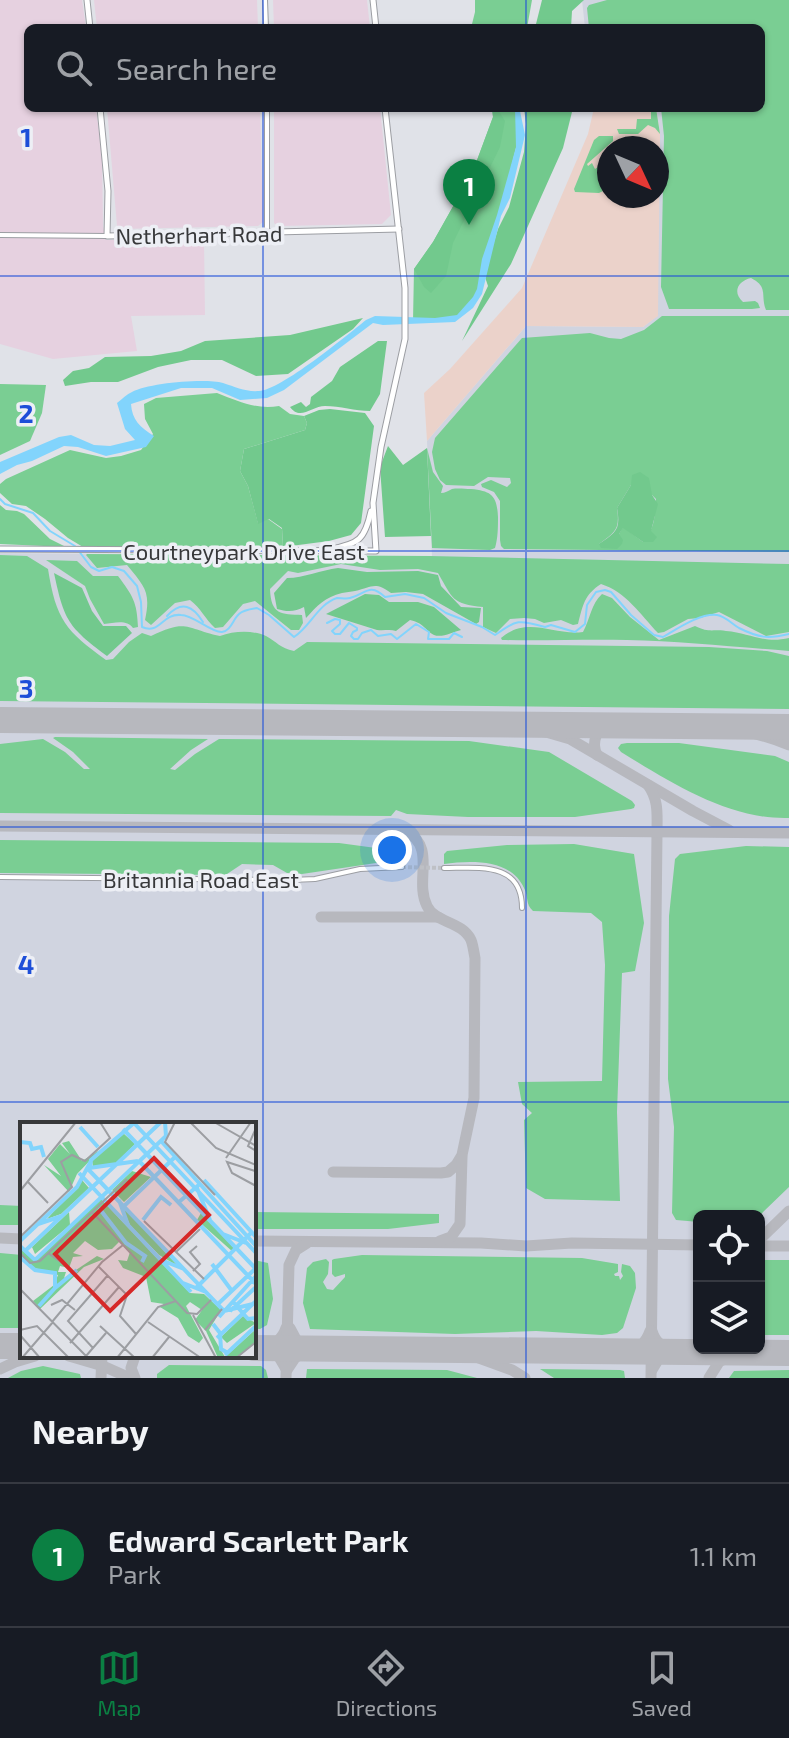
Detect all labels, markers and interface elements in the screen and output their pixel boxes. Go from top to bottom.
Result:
search box [24,24,765,112]
icon: search [52,46,96,90]
text: Search here [116,50,277,86]
text: 1 [20,121,32,152]
north arrow [597,136,669,208]
pin: 1 [443,159,495,225]
street label: Netherhart Road [115,220,283,248]
text: 2 [18,397,34,428]
street label: Courtneypark Drive East [123,538,365,564]
text: 3 [19,672,33,703]
your location [372,830,412,870]
street label: Britannia Road East [103,866,299,892]
text: 4 [18,948,34,979]
inset map [20,1122,256,1358]
map controls [693,1210,765,1354]
button: locate [693,1210,765,1282]
button: layers [693,1282,765,1354]
text: Nearby [32,1410,149,1451]
text: Edward Scarlett Park [108,1522,408,1558]
text: 1 [52,1540,64,1571]
text: 1.1 km [690,1540,757,1571]
text: Park [108,1558,161,1589]
tab: Map [97,1646,141,1720]
tab: Directions [336,1646,437,1720]
tab: Saved [631,1646,692,1720]

